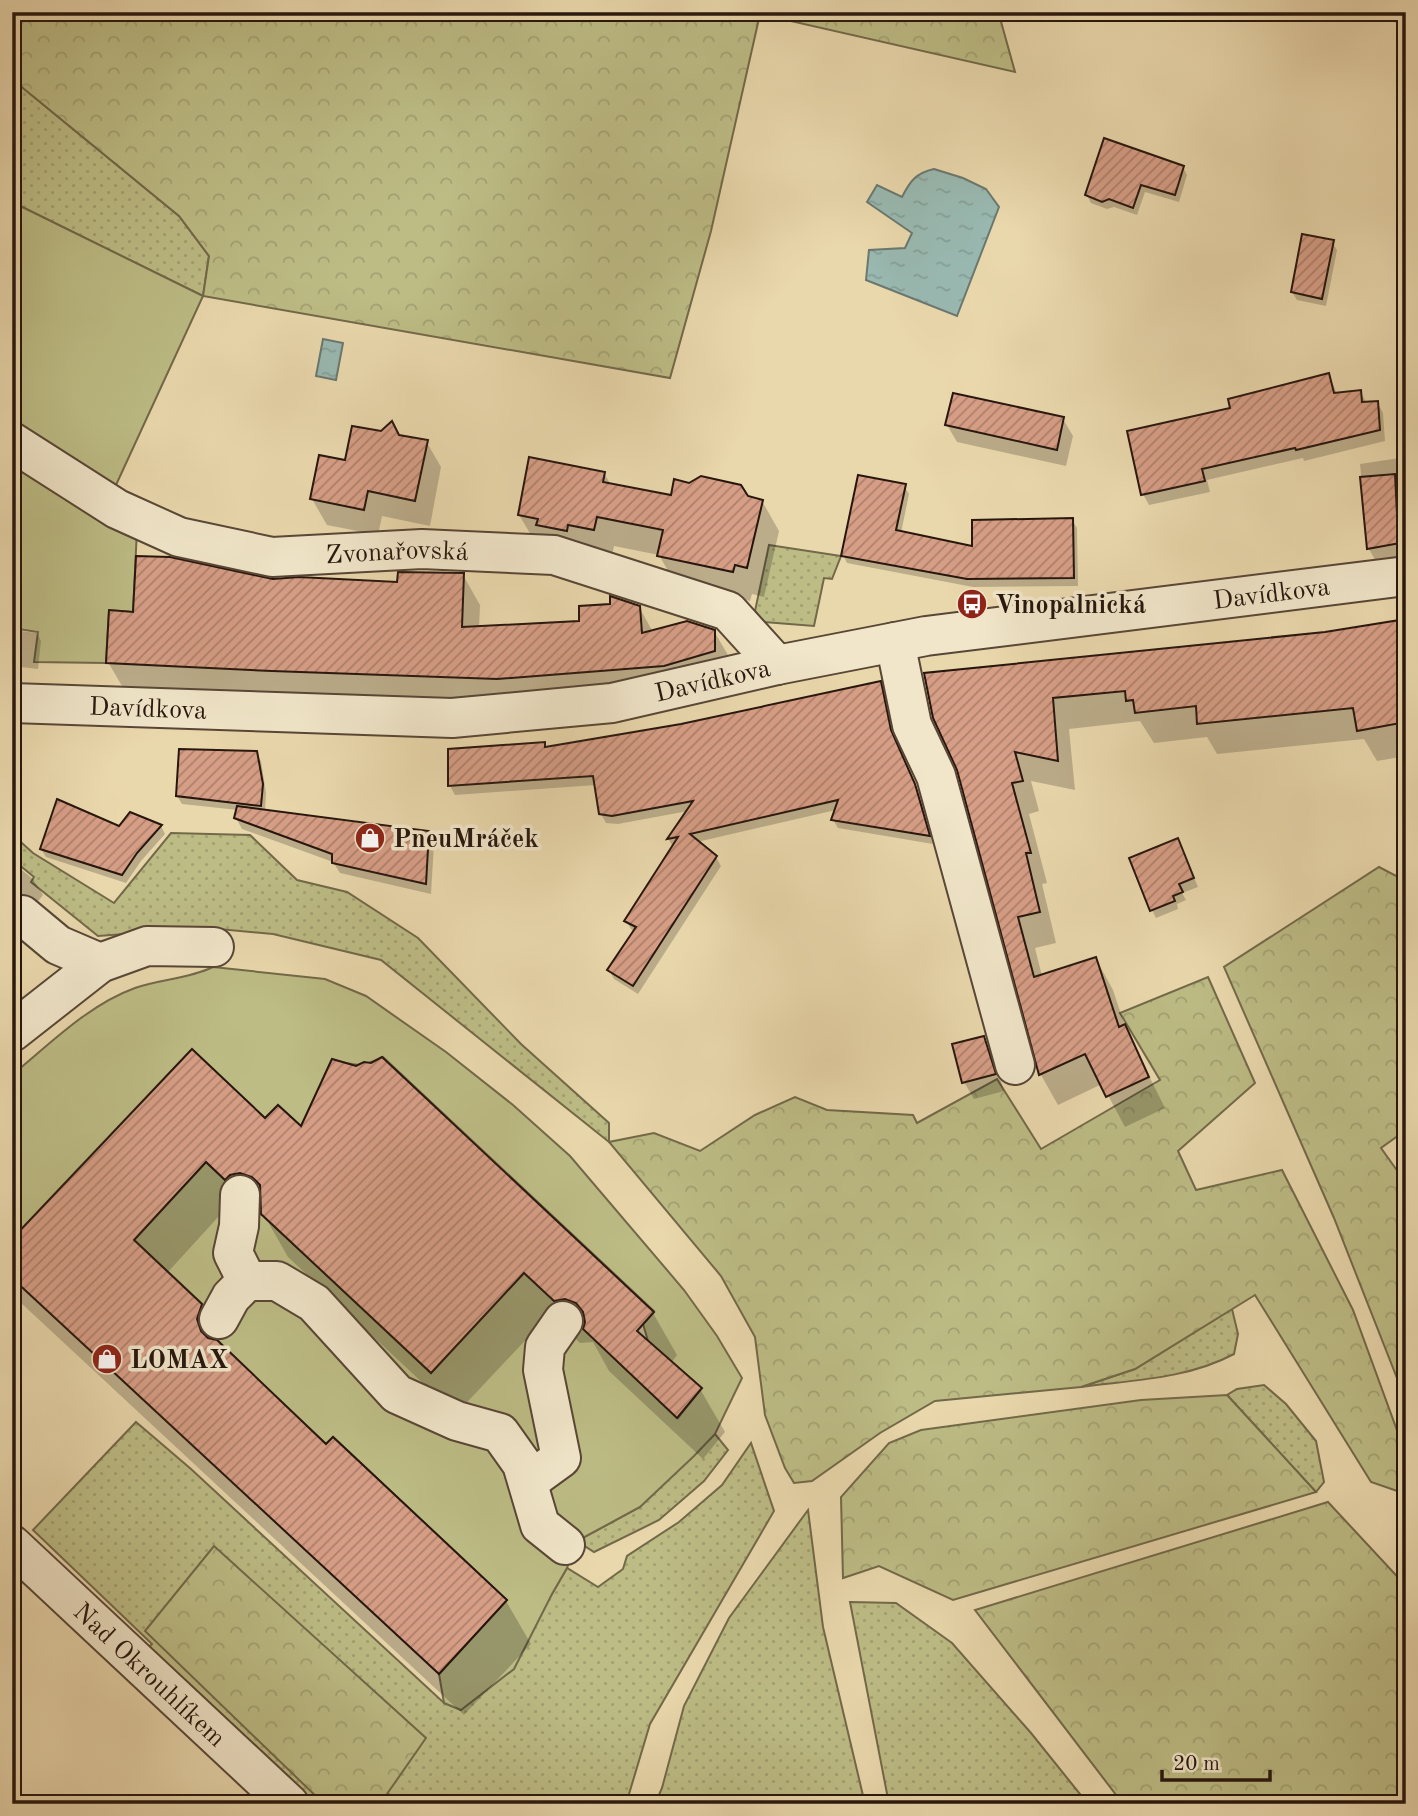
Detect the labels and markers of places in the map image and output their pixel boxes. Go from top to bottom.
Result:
bus stop icon: Vinopalnická [955,587,989,621]
place label: Vinopalnická [995,593,1146,619]
shop icon: PneuMráček [353,821,387,855]
place label: PneuMráček [393,827,539,853]
shop icon: LOMAX [90,1342,124,1376]
place label: LOMAX [130,1348,228,1374]

